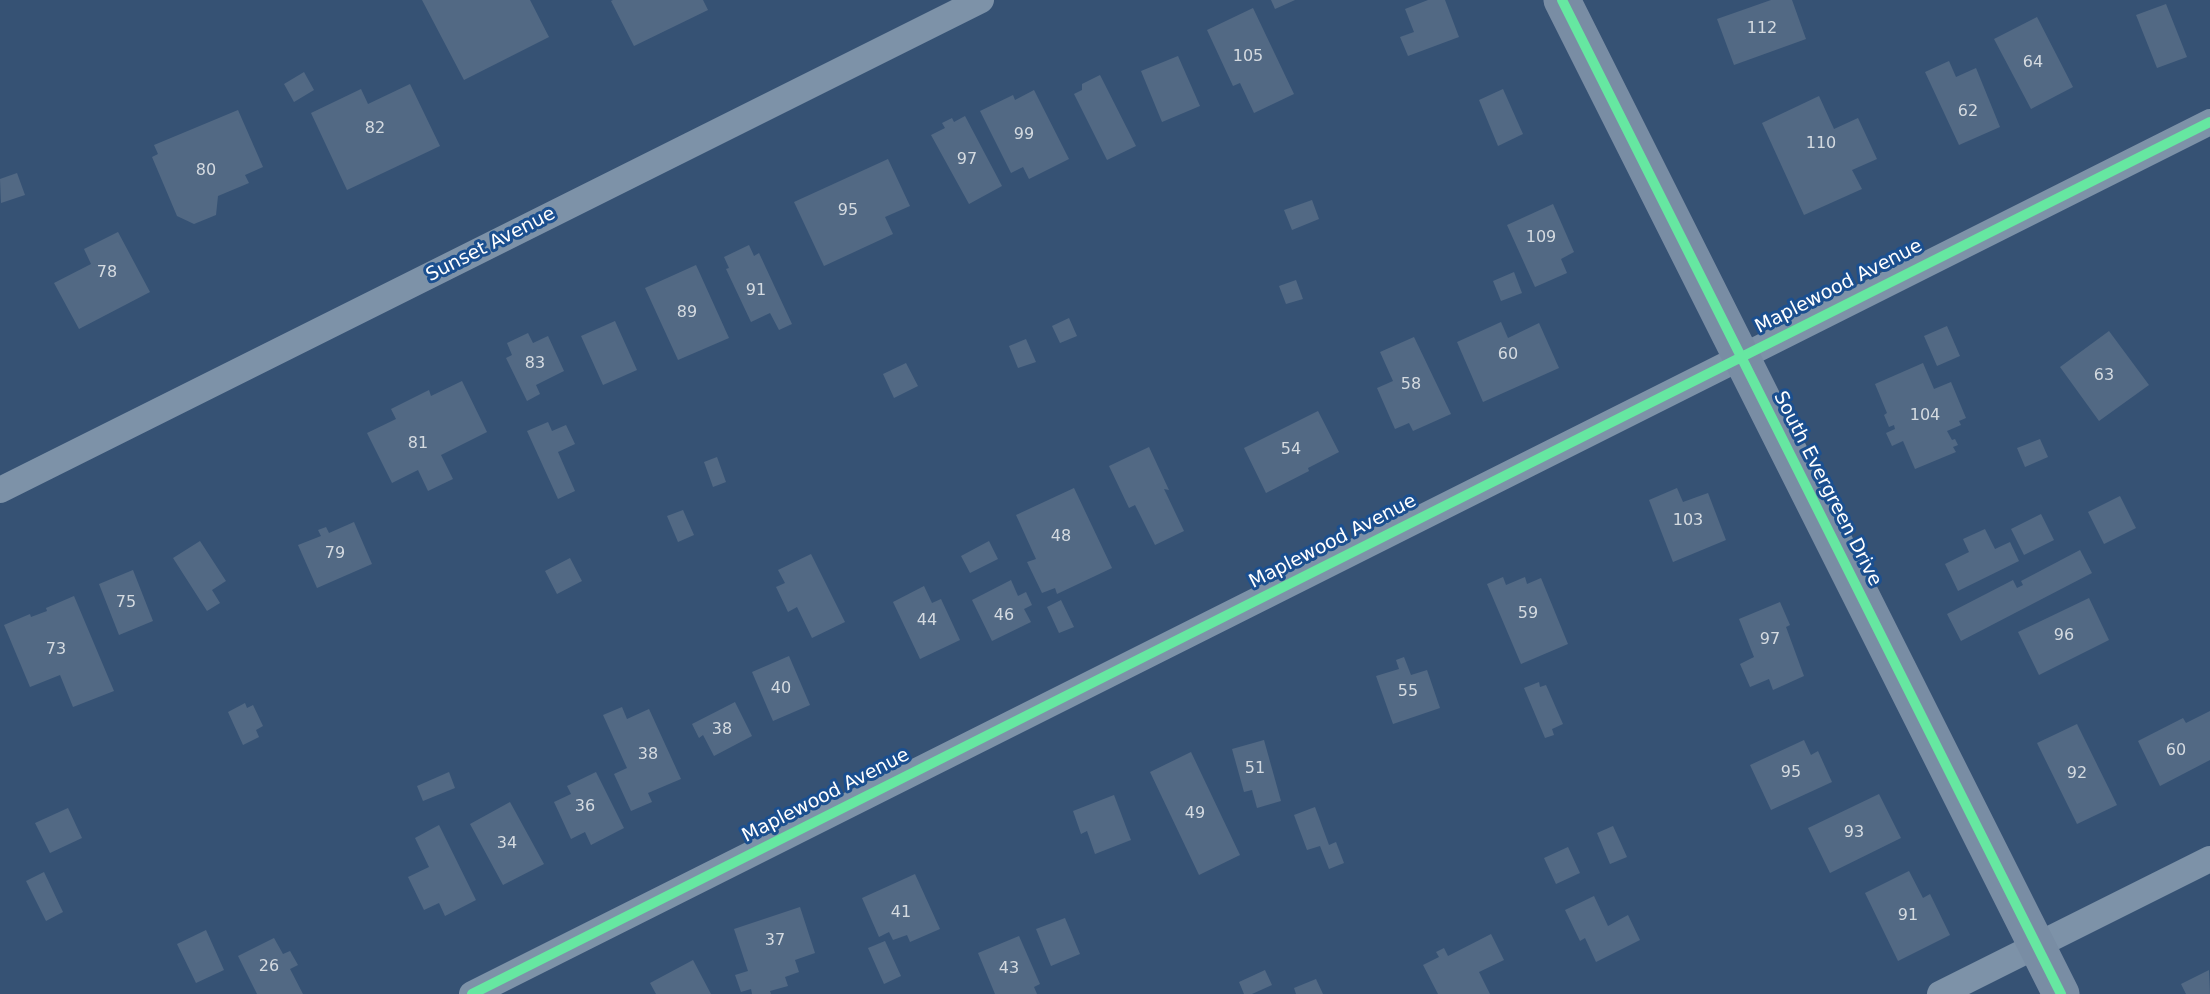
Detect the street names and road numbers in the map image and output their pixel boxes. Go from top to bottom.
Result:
street label: Sunset Avenue [423,203,559,287]
street label: Maplewood Avenue [1752,235,1926,339]
street label: South Evergreen Drive [1768,388,1886,590]
street label: Maplewood Avenue [1246,490,1420,594]
street label: Maplewood Avenue [739,744,913,848]

